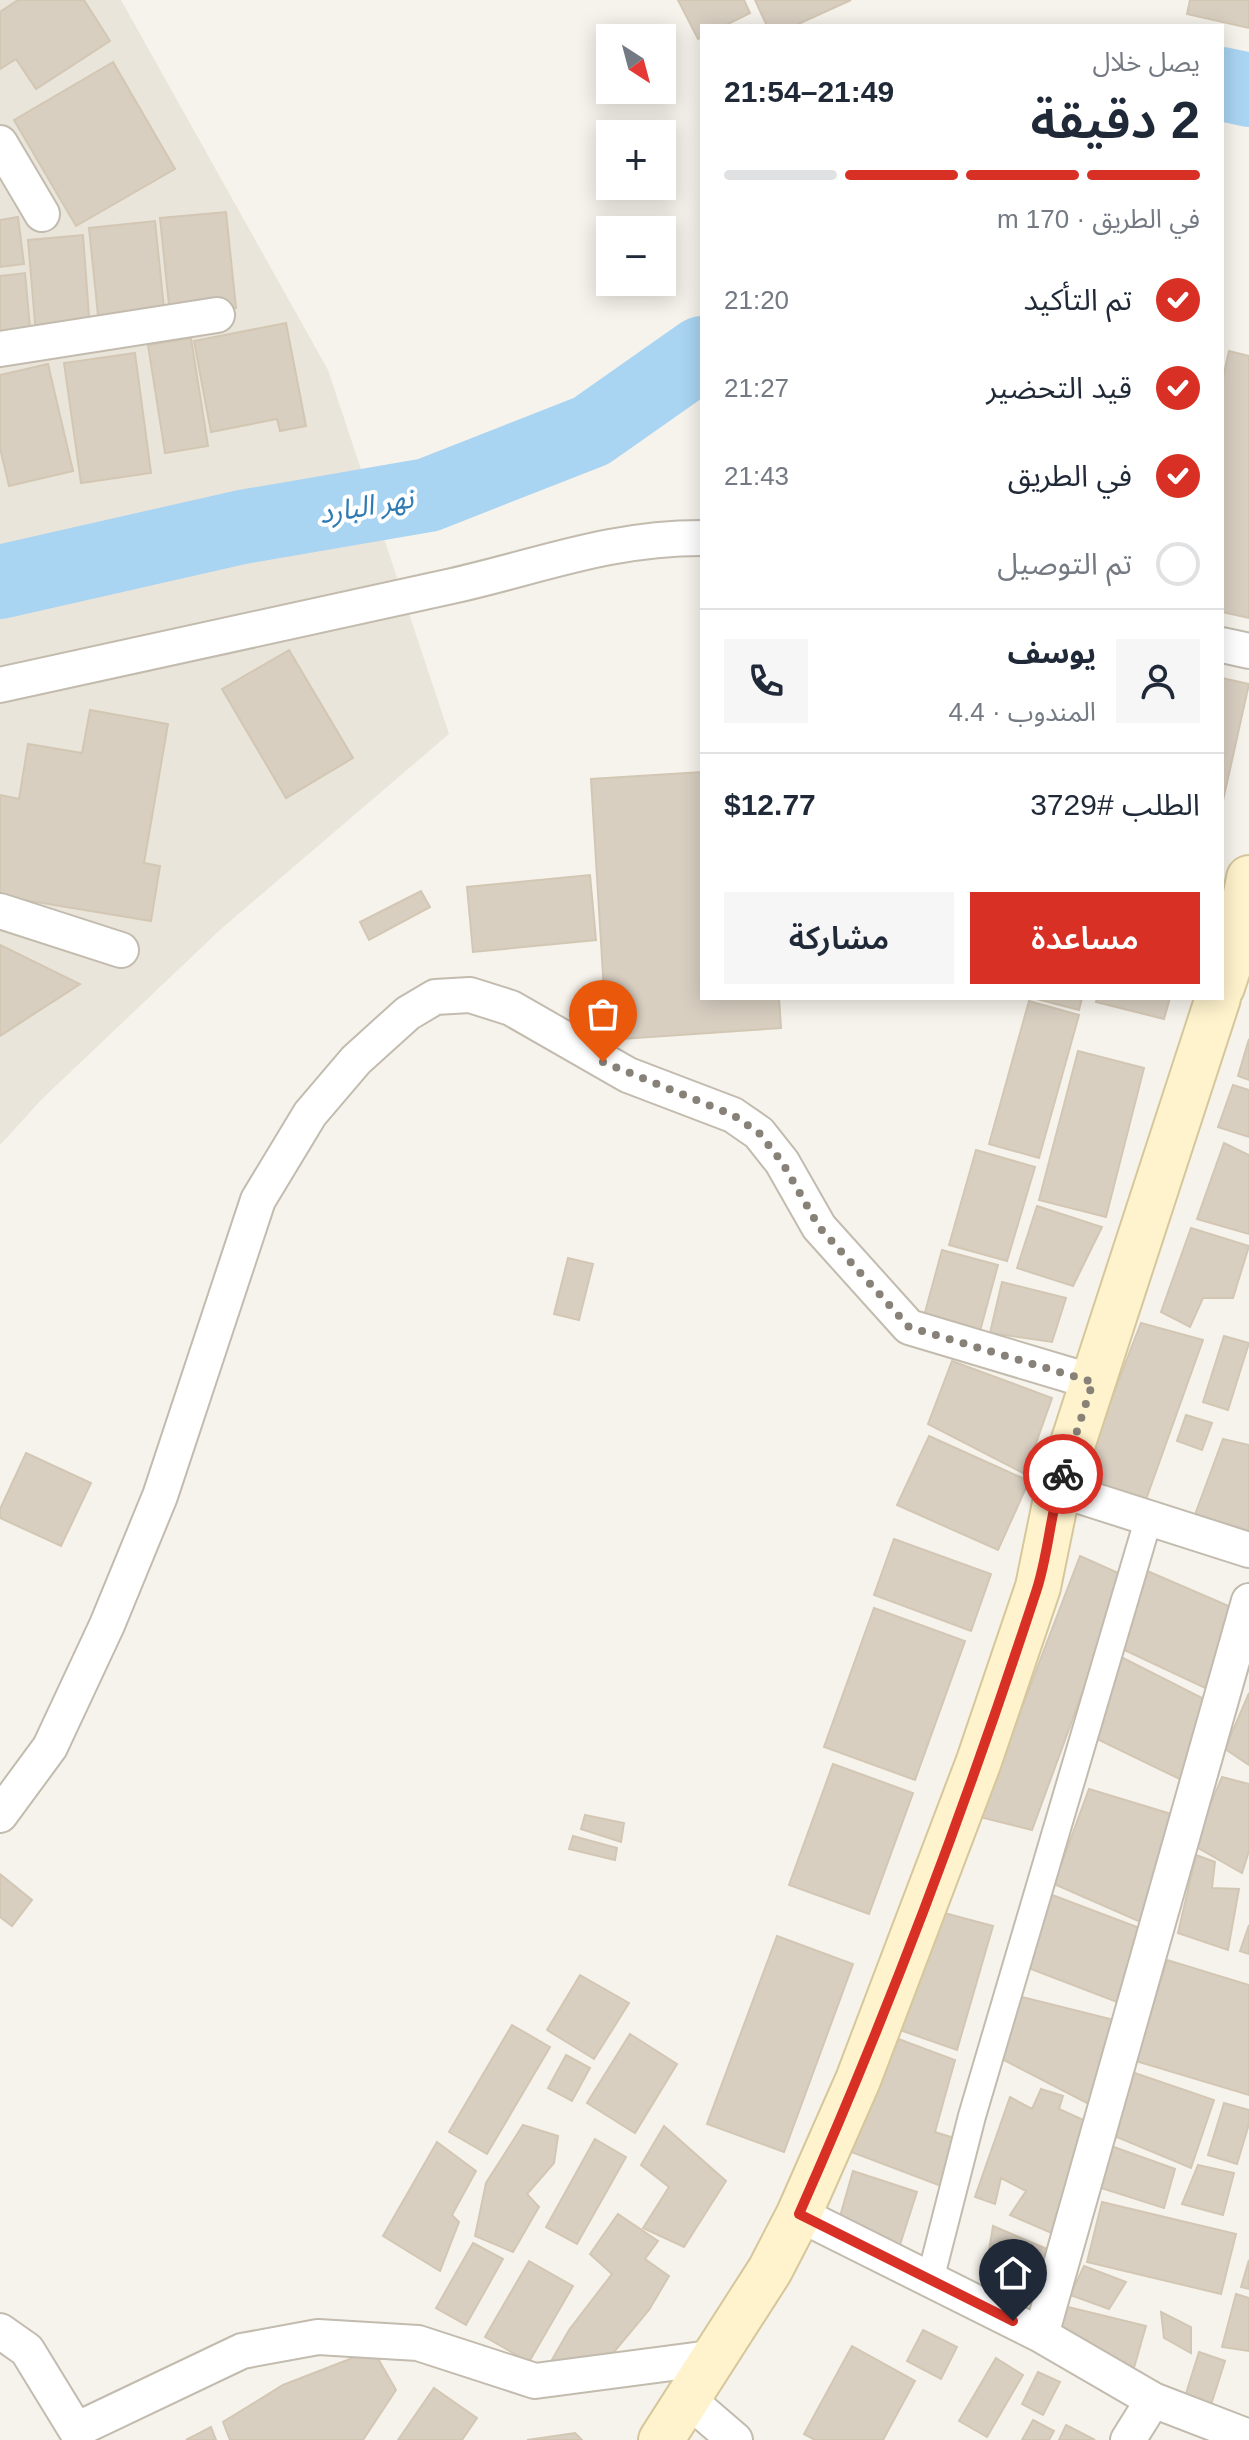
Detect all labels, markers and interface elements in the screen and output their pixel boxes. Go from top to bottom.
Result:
north arrow [596,24,676,104]
map controls [596,24,676,296]
text: يصل خلال [1092,47,1200,77]
text: 21:49–21:54 [724,75,894,108]
text: 2 دقيقة [1030,91,1200,149]
button: + [596,120,676,200]
text: في الطريق · 170 m [997,204,1200,234]
button: − [596,216,676,296]
icon: check [1156,278,1200,322]
text: تم التأكيد [1024,283,1132,316]
text: 21:20 [724,285,789,315]
icon: check [1156,366,1200,410]
text: قيد التحضير [986,371,1132,404]
text: 21:27 [724,373,789,403]
icon: check [1156,454,1200,498]
text: في الطريق [1008,459,1132,492]
text: 21:43 [724,461,789,491]
water label: نهر البارد [316,482,418,531]
text: تم التوصيل [997,547,1132,580]
text: يوسف [1008,636,1096,669]
button: phone [724,639,808,723]
button: person [1116,639,1200,723]
text: المندوب · 4.4 [949,697,1096,727]
text: $12.77 [724,788,816,821]
text: الطلب #3729 [1030,788,1200,821]
button: مشاركة [724,892,954,984]
button: مساعدة [970,892,1200,984]
pin [569,980,637,1062]
icon: bag [581,992,625,1036]
courier [1023,1434,1103,1514]
icon: bike [1041,1452,1085,1496]
pin [979,2239,1047,2321]
icon: home [991,2251,1035,2295]

